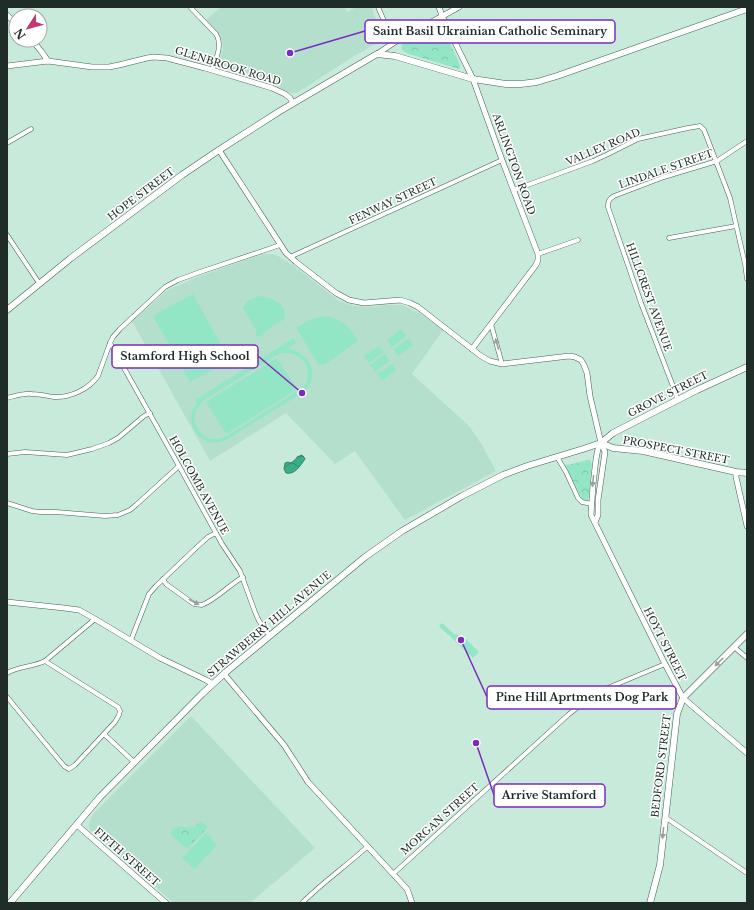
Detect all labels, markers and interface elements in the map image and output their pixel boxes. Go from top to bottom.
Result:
north arrow [8,8,48,48]
callout: Saint Basil Ukrainian Catholic Seminary [365,20,615,43]
text: Saint Basil Ukrainian Catholic Seminary [373,24,608,38]
text: N [11,25,29,42]
street label: GLENBROOK ROAD [173,44,283,88]
street label: ARLINGTON ROAD [489,111,538,217]
street label: VALLEY ROAD [563,125,642,169]
street label: LINDALE STREET [617,147,715,191]
street label: HOPE STREET [105,165,177,223]
street label: FENWAY STREET [347,175,439,227]
street label: HILLCREST AVENUE [623,241,675,353]
one-way arrow [493,338,499,350]
callout: Stamford High School [112,345,258,368]
text: Stamford High School [120,349,250,363]
street label: GROVE STREET [626,368,710,420]
street label: HOLCOMB AVENUE [166,433,232,537]
street label: PROSPECT STREET [622,433,730,467]
one-way arrow [590,475,597,487]
street label: STRAWBERRY HILL AVENUE [204,568,334,680]
one-way arrow [188,599,200,605]
street label: HOYT STREET [641,605,689,683]
one-way arrow [714,657,724,667]
callout: Pine Hill Aprtments Dog Park [487,686,676,709]
text: Pine Hill Aprtments Dog Park [496,690,669,704]
street label: BEDFORD STREET [648,714,674,818]
street label: MORGAN STREET [398,780,482,858]
callout: Arrive Stamford [494,784,605,807]
text: Arrive Stamford [501,788,597,802]
street label: FIFTH STREET [92,825,162,889]
one-way arrow [660,827,667,839]

